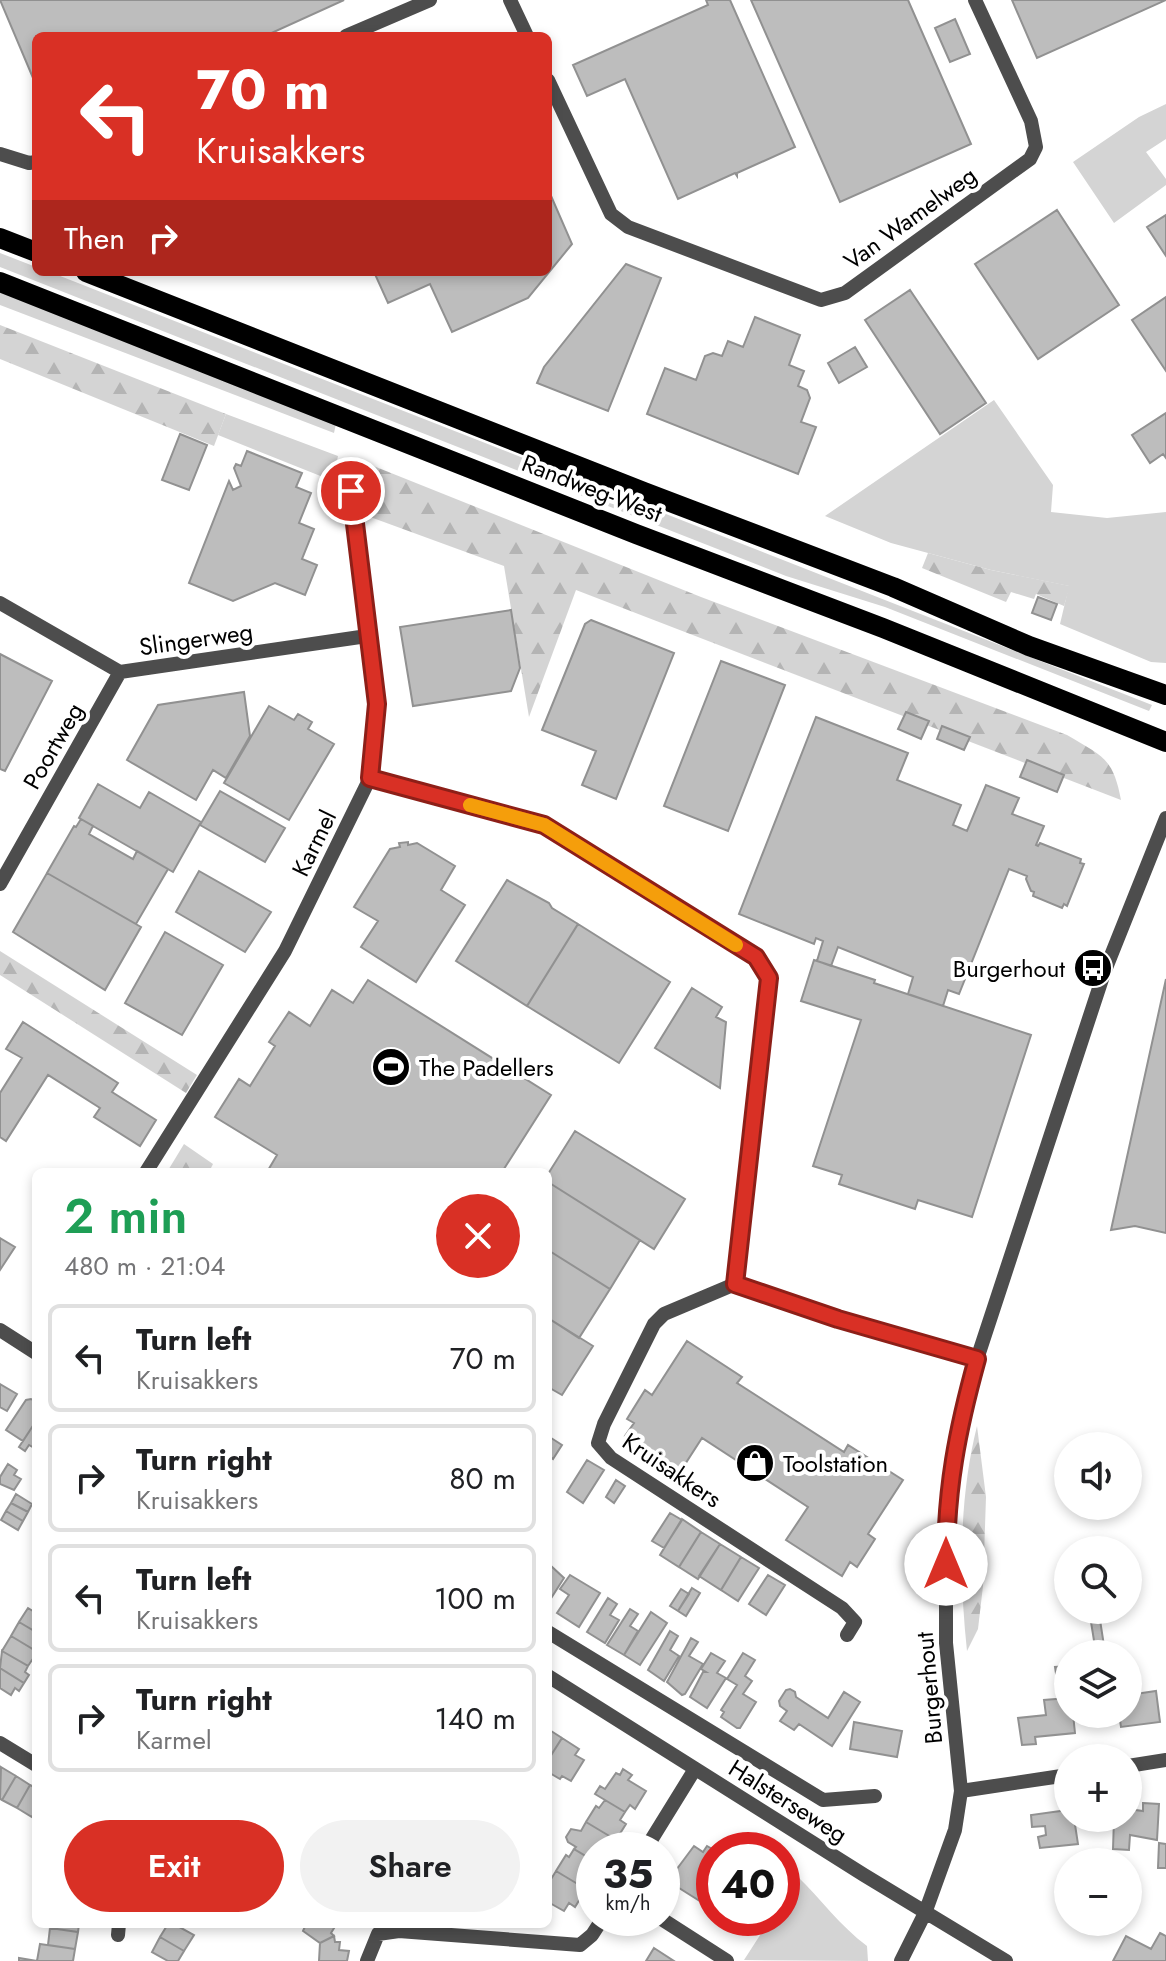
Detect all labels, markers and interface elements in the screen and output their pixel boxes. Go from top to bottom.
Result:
text: 70 m [196,49,330,130]
icon: left [64,64,168,168]
text: Kruisakkers [196,124,365,176]
street label: Van Wamelweg [836,158,984,278]
icon: right [141,216,185,260]
text: Then [64,217,125,260]
street label: Randweg-West [517,445,668,531]
pin [317,457,385,525]
icon: arrive [329,469,373,513]
street label: Slingerweg [137,614,255,664]
street label: Poortweg [14,696,92,796]
street label: Karmel [283,804,345,882]
bus stop icon: Burgerhout [1072,947,1114,989]
place label: Burgerhout [953,951,1065,986]
sports icon: The Padellers [370,1046,412,1088]
place label: The Padellers [419,1050,554,1085]
text: 2 min [64,1182,187,1251]
button: close [436,1194,520,1278]
text: 480 m · 21:04 [64,1247,226,1285]
text: Turn left [136,1318,251,1361]
icon: left [68,1336,112,1380]
text: 70 m [450,1337,516,1380]
text: Kruisakkers [136,1361,258,1399]
street label: Kruisakkers [615,1424,729,1516]
map controls [1054,1432,1142,1936]
button: sound [1054,1432,1142,1520]
text: Turn right [136,1438,272,1481]
shop icon: Toolstation [734,1442,776,1484]
place label: Toolstation [783,1446,888,1481]
icon: right [68,1456,112,1500]
text: 80 m [449,1457,516,1500]
text: Kruisakkers [136,1481,258,1519]
position arrow [904,1522,988,1606]
button: search [1054,1536,1142,1624]
text: Turn left [136,1558,251,1601]
icon: left [68,1576,112,1620]
text: 100 m [434,1577,516,1620]
text: Kruisakkers [136,1601,258,1639]
street label: Burgerhout [907,1630,951,1745]
button: layers [1054,1640,1142,1728]
text: Turn right [136,1678,272,1721]
icon: right [68,1696,112,1740]
text: 140 m [435,1697,516,1740]
text: Karmel [136,1721,212,1759]
button: + [1054,1744,1142,1832]
street label: Halsterseweg [722,1751,854,1851]
button: Exit [64,1820,284,1912]
button: Share [300,1820,520,1912]
speed limit sign: 40 [696,1832,800,1936]
text: 35 [603,1845,653,1903]
button: − [1054,1848,1142,1936]
text: km/h [605,1889,651,1918]

